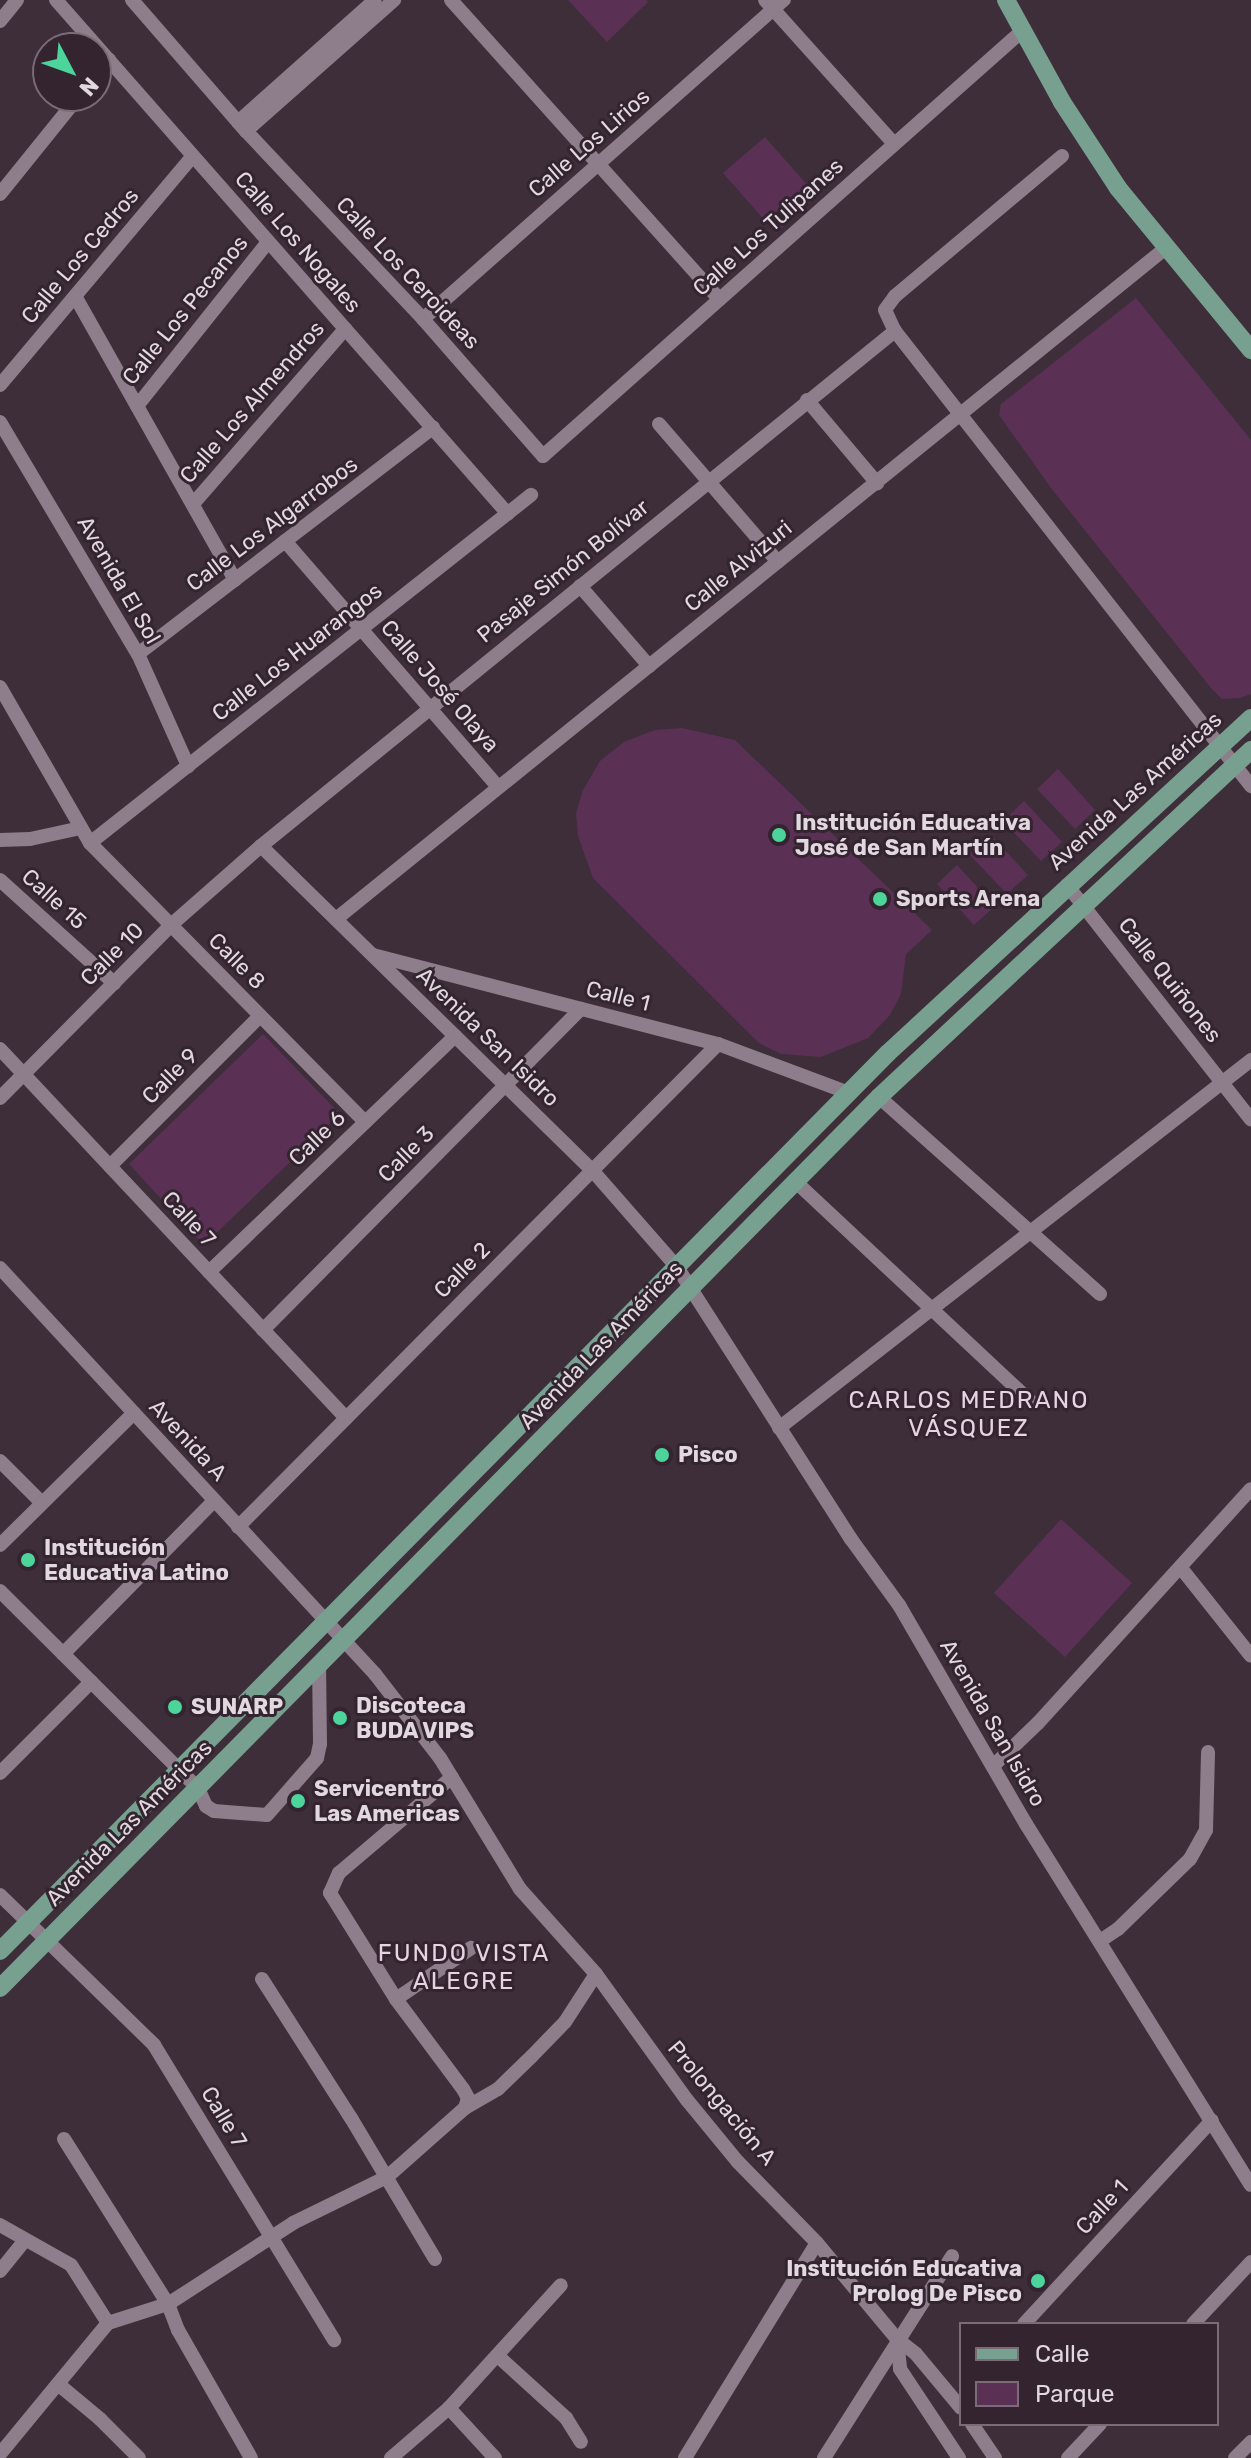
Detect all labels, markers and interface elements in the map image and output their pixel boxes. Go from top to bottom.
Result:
north arrow [32,32,112,112]
text: N [74,72,104,102]
street label: Calle Los Lirios [523,83,655,203]
street label: Calle Los Tulipanes [687,152,849,302]
street label: Calle Los Nogales [229,166,367,318]
street label: Calle Los Cedros [16,183,144,329]
street label: Calle Los Ceroideas [331,191,485,355]
street label: Calle Los Pecanos [117,230,253,390]
street label: Calle Los Almendros [174,315,330,489]
street label: Calle Los Algarrobos [181,451,363,597]
street label: Pasaje Simón Bolívar [472,494,654,648]
street label: Avenida El Sol [72,511,166,649]
street label: Calle Alvizuri [679,515,797,617]
street label: Calle Los Huarangos [207,577,387,727]
street label: Calle José Olaya [375,614,505,758]
street label: Avenida Las Américas [1043,706,1227,876]
place label: Institución Educativa José de San Martín [795,809,1031,860]
marker: Institución Educativa José de San Martín [770,826,788,844]
street label: Calle 15 [16,863,92,935]
place label: Sports Arena [896,886,1041,912]
marker: Sports Arena [871,890,889,908]
street label: Calle Quiñones [1113,912,1227,1048]
street label: Calle 10 [75,917,149,991]
street label: Calle 8 [203,927,271,995]
street label: Avenida San Isidro [411,962,565,1112]
street label: Calle 1 [583,975,653,1017]
street label: Calle 9 [137,1043,203,1109]
street label: Calle 6 [283,1105,351,1171]
street label: Calle 3 [372,1120,440,1188]
street label: Calle 7 [157,1186,221,1252]
street label: Calle 2 [429,1237,495,1303]
street label: Avenida Las Américas [514,1255,688,1435]
district label: CARLOS MEDRANO VÁSQUEZ [849,1387,1089,1443]
street label: Avenida A [144,1394,232,1486]
place label: Pisco [678,1442,738,1468]
marker: Pisco [653,1446,671,1464]
place label: Institución Educativa Latino [44,1534,229,1586]
marker: Institución Educativa Latino [19,1551,37,1569]
street label: Avenida San Isidro [934,1635,1052,1811]
place label: Discoteca BUDA VIPS [356,1692,475,1744]
place label: SUNARP [191,1694,283,1720]
marker: SUNARP [166,1698,184,1716]
marker: Discoteca BUDA VIPS [331,1709,349,1727]
street label: Avenida Las Américas [40,1734,218,1912]
place label: Servicentro Las Americas [314,1775,460,1826]
marker: Servicentro Las Americas [289,1792,307,1810]
district label: FUNDO VISTA ALEGRE [377,1940,551,1996]
street label: Prolongación A [662,2035,782,2171]
street label: Calle 7 [196,2082,252,2152]
street label: Calle 1 [1070,2174,1134,2240]
place label: Institución Educativa Prolog De Pisco [786,2255,1022,2306]
marker: Institución Educativa Prolog De Pisco [1029,2272,1047,2290]
legend [959,2322,1219,2426]
text: Calle [1035,2340,1089,2368]
text: Parque [1035,2380,1114,2408]

